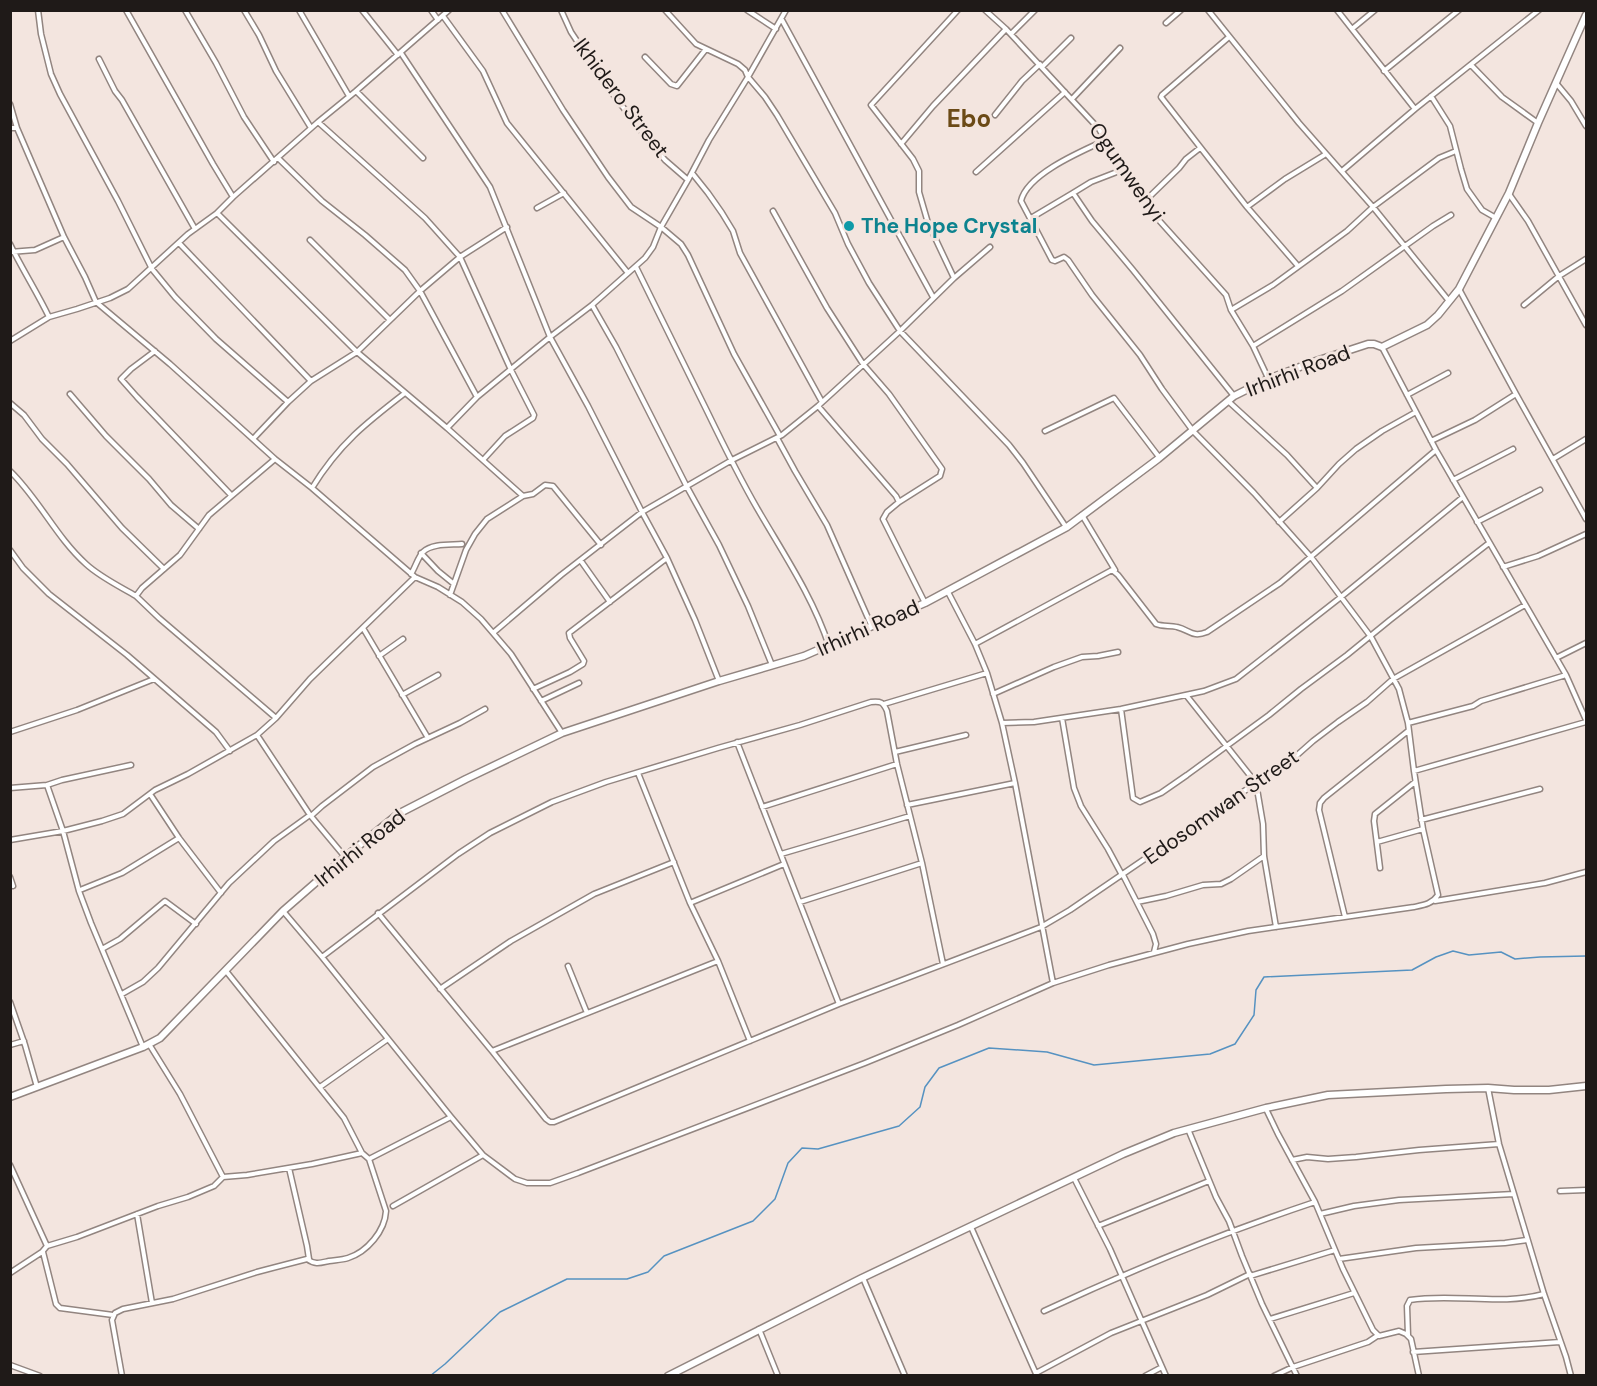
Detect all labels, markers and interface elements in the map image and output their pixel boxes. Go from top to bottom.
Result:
street label: Ikhidero Street [567,33,675,163]
district label: Ebo [947,103,991,134]
street label: Ogumwenyi [1083,117,1171,227]
place label: The Hope Crystal [861,212,1037,240]
marker: The Hope Crystal [842,219,856,233]
street label: Irhirhi Road [1242,338,1354,404]
street label: Irhirhi Road [812,593,924,663]
street label: Edosomwan Street [1138,743,1304,871]
street label: Irhirhi Road [309,803,411,893]

